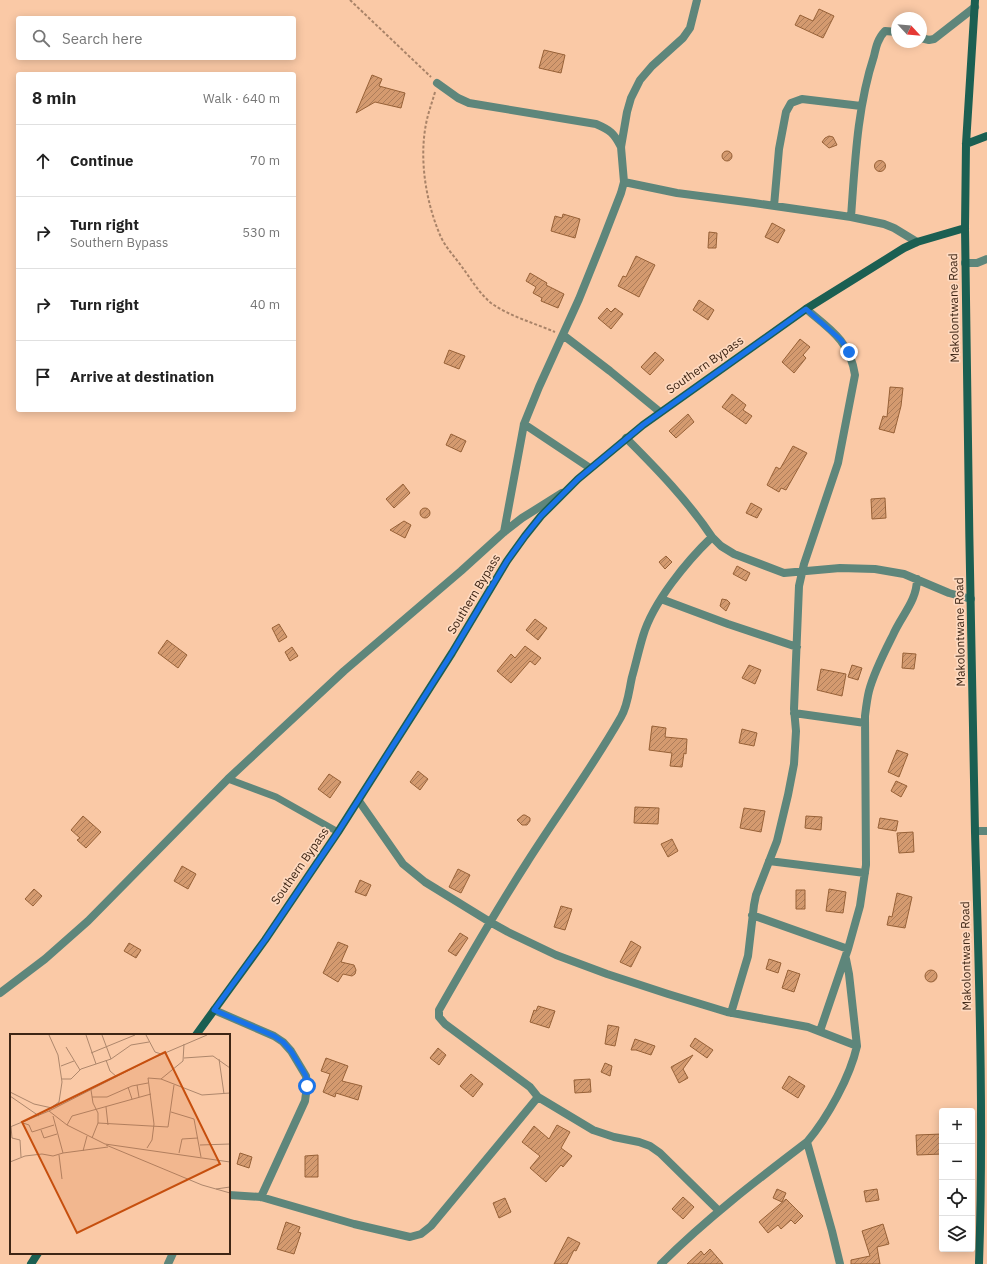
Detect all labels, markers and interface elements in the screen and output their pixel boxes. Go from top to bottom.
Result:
north arrow [891,12,927,48]
search box [16,16,296,60]
icon: search [30,27,52,49]
text: Search here [62,29,142,48]
text: 8 min [32,87,76,109]
text: Walk · 640 m [203,90,280,107]
icon: ahead [32,150,54,172]
text: Continue [70,151,134,170]
text: 70 m [250,152,280,169]
text: Turn right [70,215,139,234]
icon: right [32,222,54,244]
text: 530 m [242,224,280,241]
text: Southern Bypass [70,234,168,251]
street label: Makolontwane Road [945,253,962,363]
icon: right [32,294,54,316]
text: Turn right [70,295,139,314]
text: 40 m [250,296,280,313]
street label: Southern Bypass [663,332,746,397]
route end [840,343,858,361]
icon: arrive [32,366,54,388]
text: Arrive at destination [70,367,214,386]
street label: Southern Bypass [444,551,503,637]
street label: Makolontwane Road [951,577,968,687]
street label: Southern Bypass [267,824,332,907]
street label: Makolontwane Road [957,901,974,1011]
inset map [10,1034,230,1254]
route start [298,1077,316,1095]
map controls [939,1108,975,1252]
button: + [939,1108,975,1144]
button: − [939,1144,975,1180]
button: locate [939,1180,975,1216]
button: layers [939,1216,975,1252]

